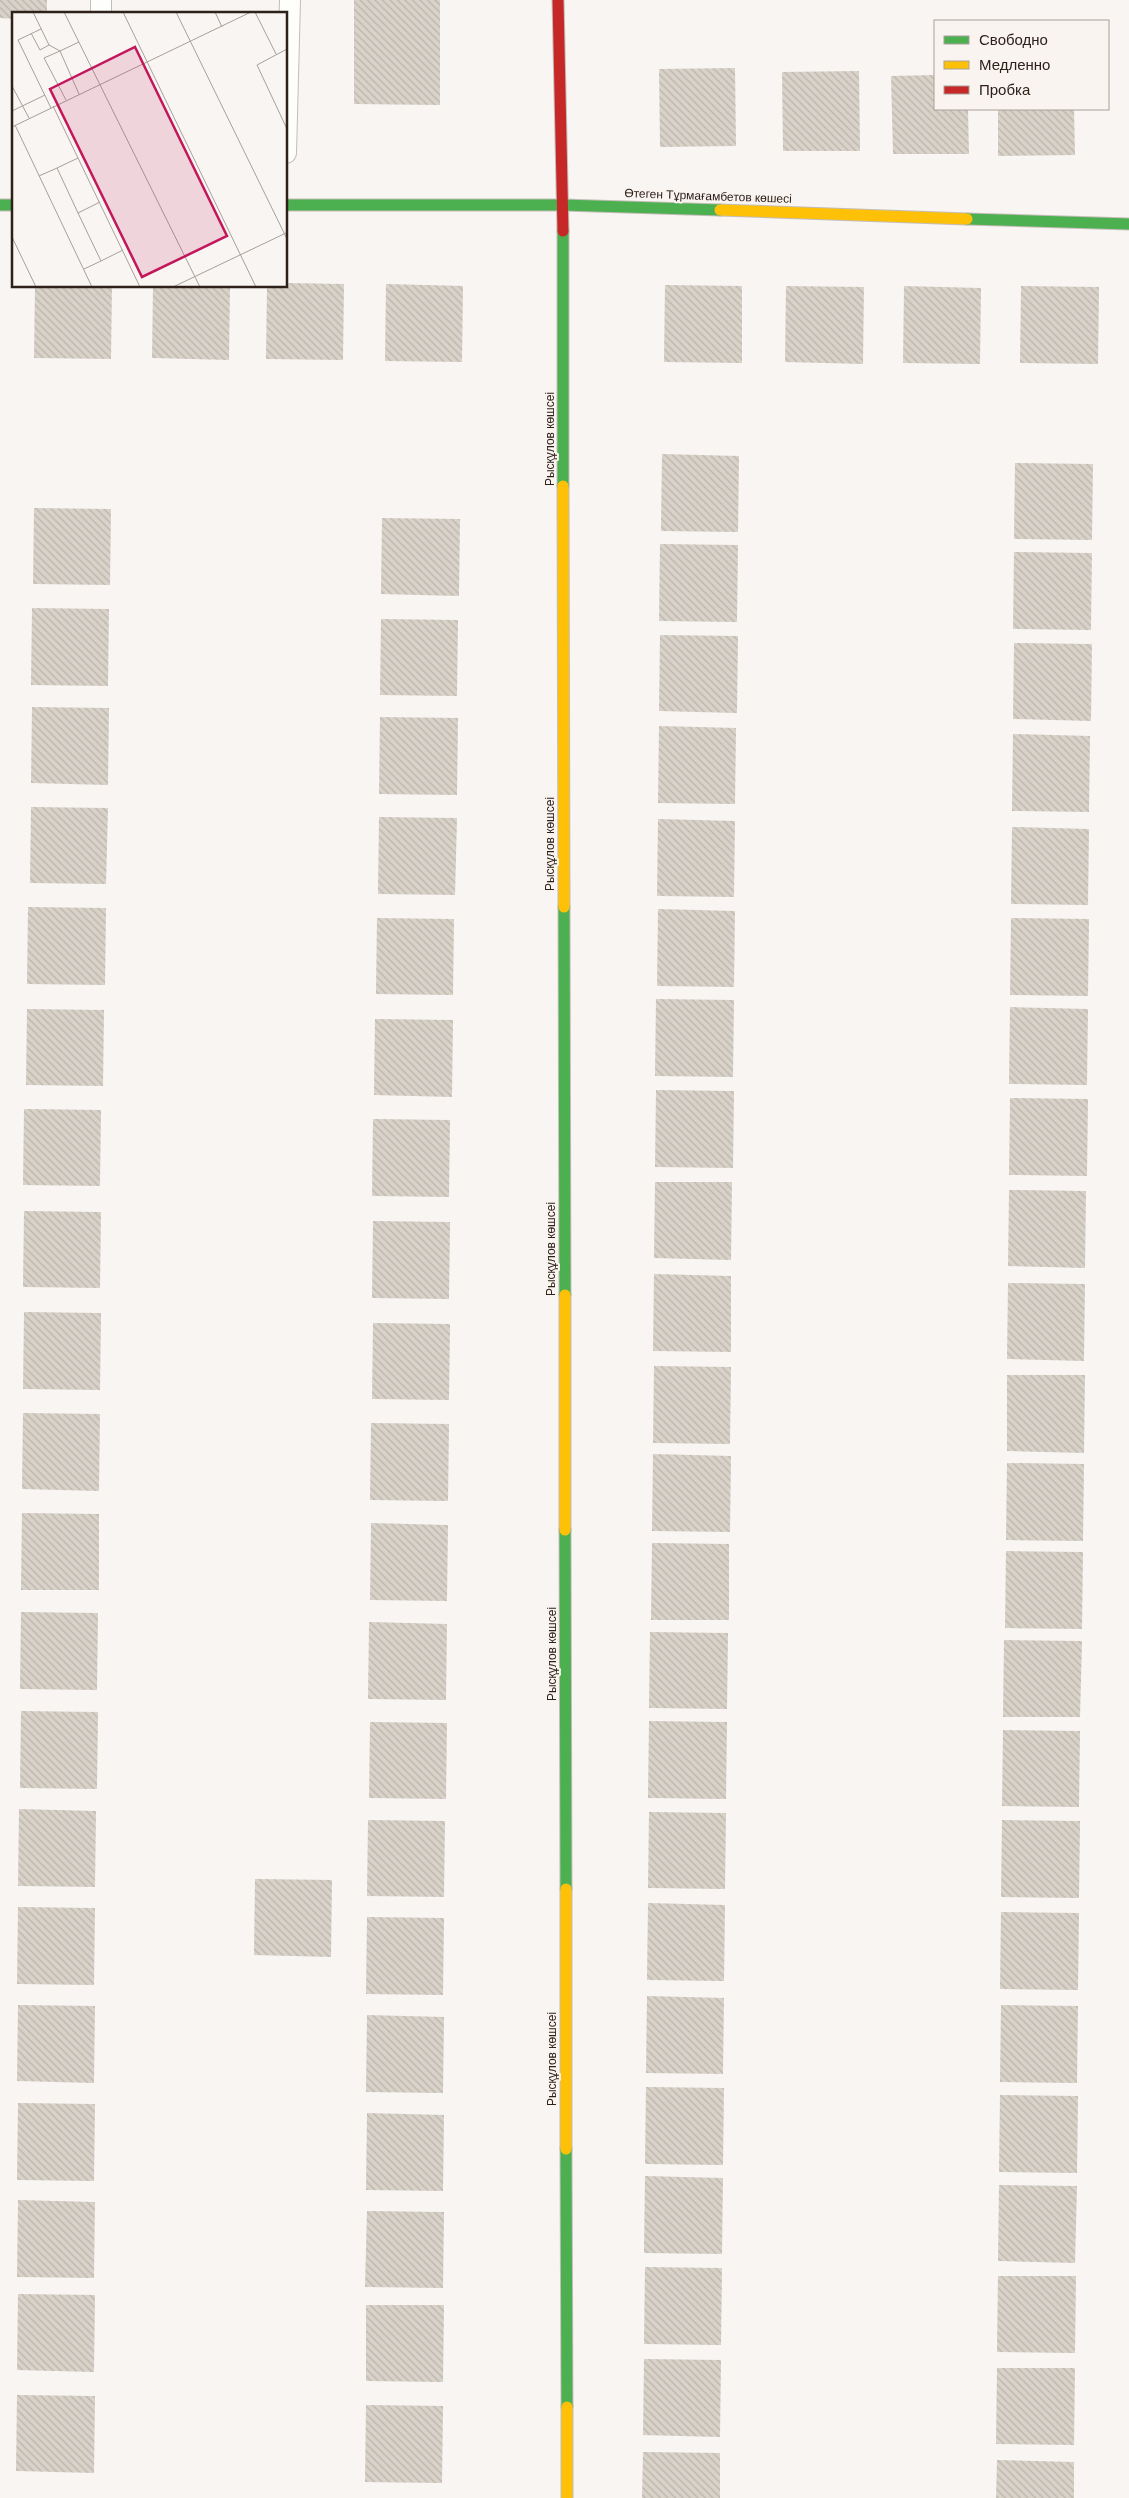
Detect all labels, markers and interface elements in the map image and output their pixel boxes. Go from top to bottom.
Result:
inset map [12,12,288,288]
legend [934,20,1109,110]
text: Свободно [979,30,1048,50]
text: Медленно [979,55,1050,75]
text: Пробка [979,80,1031,100]
street label: Өтеген Тұрмағамбетов көшесі [624,185,792,207]
street label: Рысқұлов көшсеі [542,392,558,486]
street label: Рысқұлов көшсеі [542,797,558,891]
street label: Рысқұлов көшсеі [543,1202,559,1296]
street label: Рысқұлов көшсеі [544,1607,560,1701]
street label: Рысқұлов көшсеі [544,2012,560,2106]

